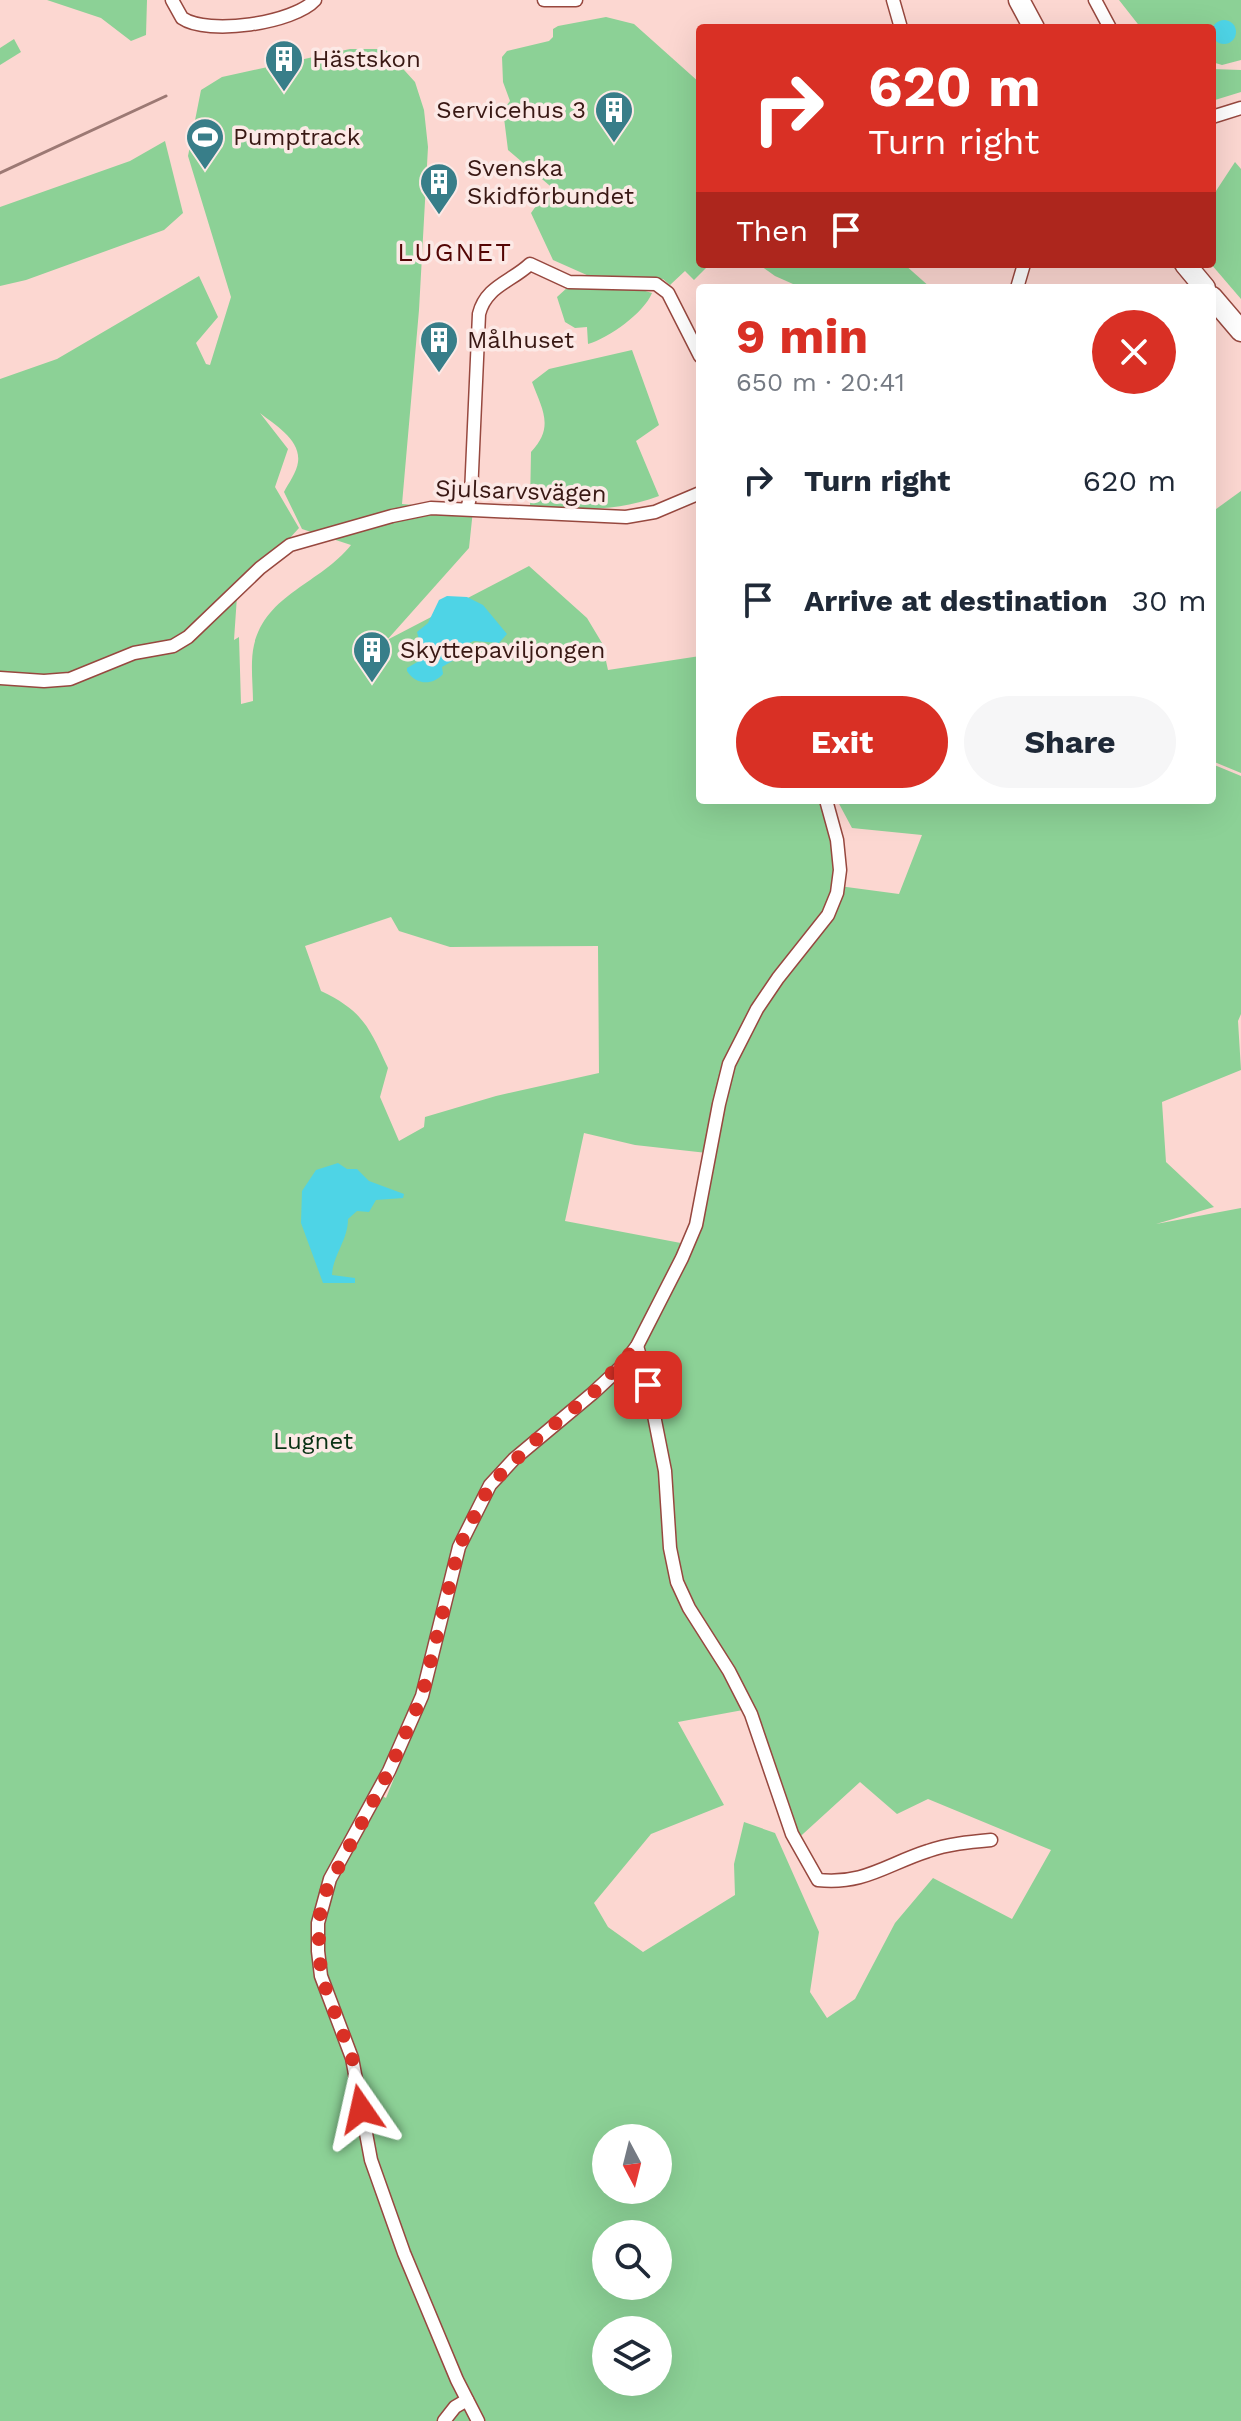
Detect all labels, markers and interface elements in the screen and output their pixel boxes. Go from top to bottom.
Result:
building icon: Hästskon [263,38,305,93]
place label: Hästskon [312,45,421,73]
text: 620 m [868,54,1041,120]
icon: right [736,56,840,160]
building icon: Servicehus 3 [593,89,635,144]
place label: Servicehus 3 [436,96,586,124]
sports icon: Pumptrack [184,116,226,171]
text: Turn right [868,121,1039,163]
place label: Pumptrack [233,123,361,151]
place label: Svenska Skidförbundet [467,154,634,210]
building icon: Svenska Skidförbundet [418,161,460,216]
icon: arrive [824,208,868,252]
text: Then [736,213,808,248]
district label: LUGNET [397,237,513,267]
text: 9 min [736,308,868,365]
button: close [1092,310,1176,394]
building icon: Målhuset [418,319,460,374]
place label: Målhuset [467,326,574,354]
text: 650 m · 20:41 [736,367,905,397]
icon: right [736,458,780,502]
text: Turn right [804,463,950,498]
text: 620 m [1083,463,1176,498]
street label: Sjulsarvsvägen [435,474,607,508]
icon: arrive [736,578,780,622]
text: Arrive at destination [804,583,1108,618]
text: 30 m [1132,583,1207,618]
building icon: Skyttepaviljongen [351,629,393,684]
place label: Skyttepaviljongen [400,636,605,664]
button: Exit [736,696,948,788]
button: Share [964,696,1176,788]
pin [614,1351,682,1419]
icon: arrive [626,1363,670,1407]
park label: Lugnet [273,1427,353,1455]
position arrow [319,2067,403,2151]
north arrow [592,2124,672,2204]
map controls [592,2124,672,2396]
button: search [592,2220,672,2300]
button: layers [592,2316,672,2396]

